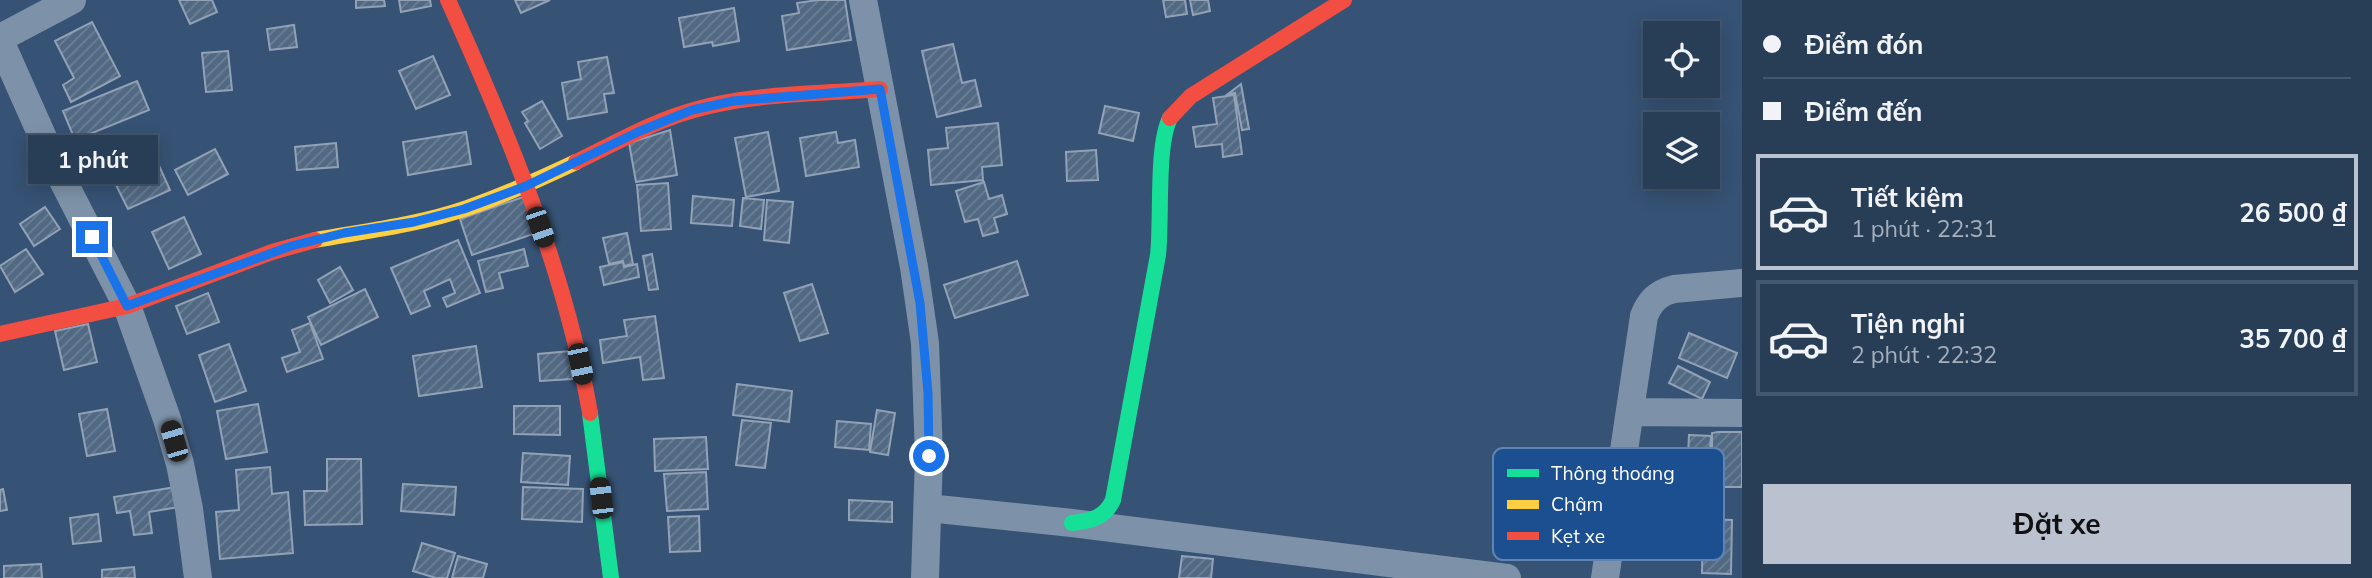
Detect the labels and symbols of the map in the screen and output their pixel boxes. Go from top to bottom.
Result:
callout: 1 phút [27,135,157,184]
car [524,204,557,250]
route end [76,221,108,253]
car [566,341,595,387]
car [159,418,190,464]
route start [913,440,945,472]
legend [1493,448,1724,560]
text: Thông thoáng [1551,461,1675,485]
car [589,476,614,520]
text: Chậm [1551,492,1603,516]
text: Kẹt xe [1551,524,1605,548]

